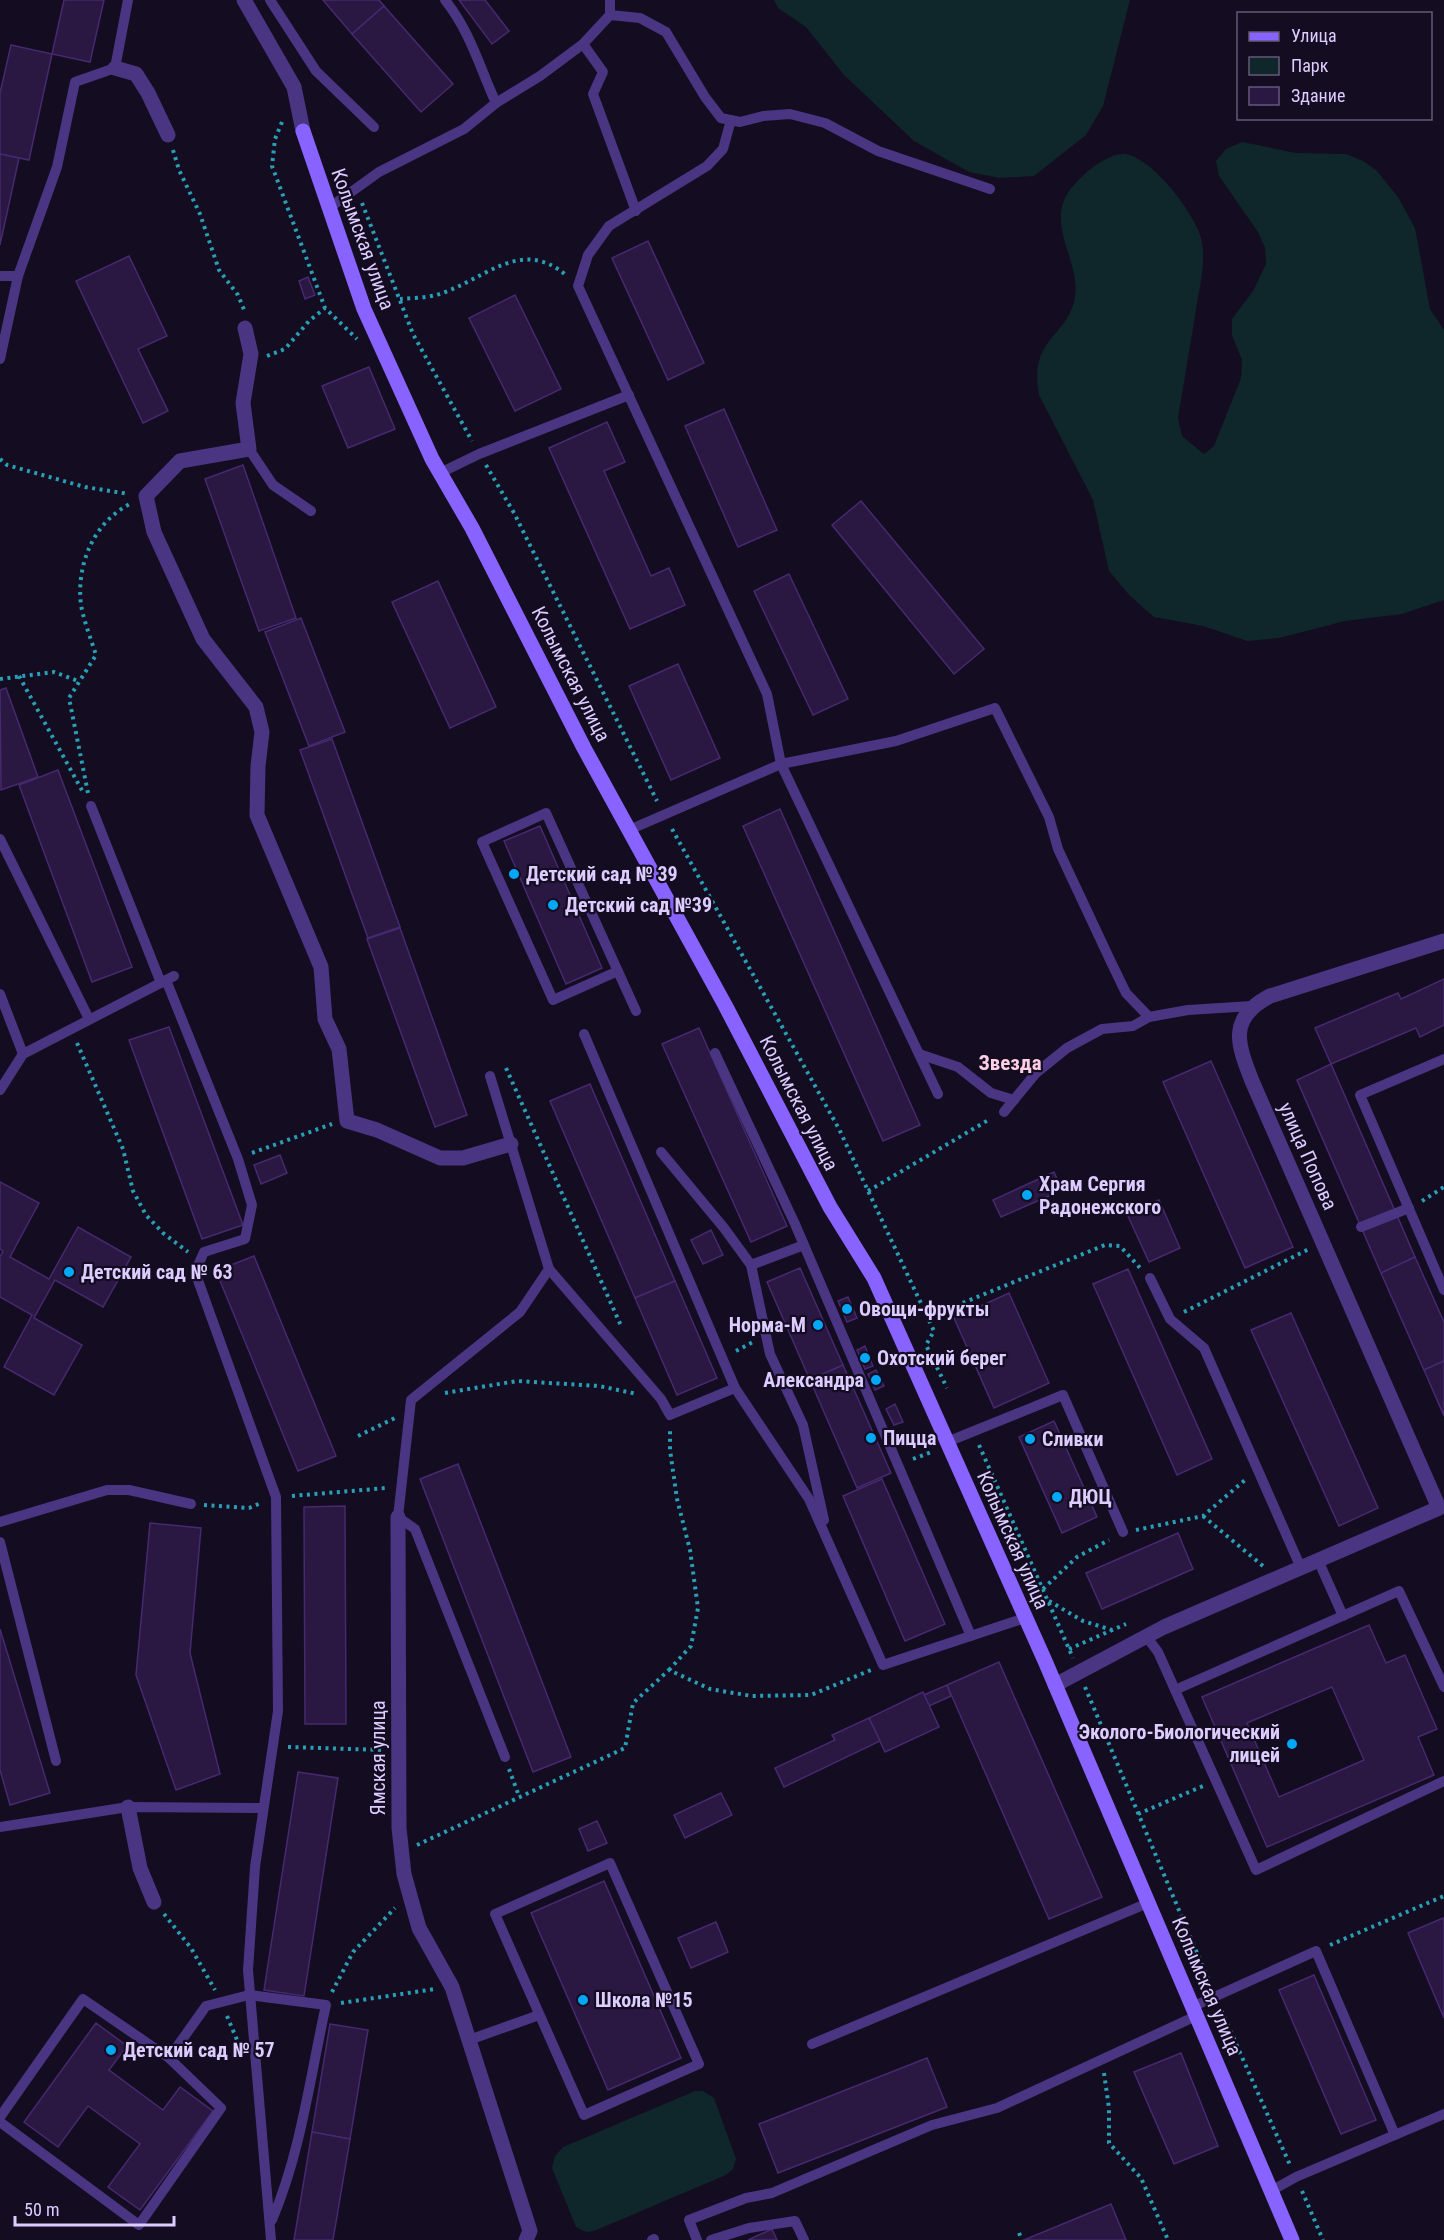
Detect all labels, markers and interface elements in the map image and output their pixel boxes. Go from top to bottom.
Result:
legend [1237,12,1432,120]
text: Улица [1291,25,1337,46]
text: Парк [1291,55,1329,76]
text: Здание [1291,85,1345,106]
street label: Колымская улица [326,165,400,313]
street label: Колымская улица [527,602,615,746]
place label: Детский сад № 39 [526,862,678,886]
marker: Детский сад № 39 [507,867,521,881]
place label: Детский сад №39 [565,893,712,917]
marker: Детский сад №39 [546,898,560,912]
street label: Колымская улица [755,1031,843,1175]
district label: Звезда [978,1051,1042,1075]
street label: улица Попова [1274,1098,1342,1214]
place label: Храм Сергия Радонежского [1039,1172,1161,1219]
marker: Храм Сергия Радонежского [1020,1188,1034,1202]
place label: Детский сад № 63 [81,1260,233,1284]
marker: Детский сад № 63 [62,1265,76,1279]
place label: Овощи-фрукты [859,1297,989,1321]
marker: Овощи-фрукты [840,1302,854,1316]
place label: Норма-М [729,1313,806,1337]
marker: Норма-М [811,1318,825,1332]
place label: Охотский берег [877,1346,1007,1370]
marker: Охотский берег [858,1351,872,1365]
place label: Александра [763,1368,864,1392]
marker: Александра [869,1373,883,1387]
place label: Пицца [883,1426,936,1450]
place label: Сливки [1042,1427,1103,1451]
marker: Пицца [864,1431,878,1445]
marker: Сливки [1023,1432,1037,1446]
street label: Колымская улица [972,1467,1054,1613]
place label: ДЮЦ [1069,1485,1112,1509]
marker: ДЮЦ [1050,1490,1064,1504]
street label: Ямская улица [366,1700,390,1816]
place label: Эколого-Биологический лицей [1079,1720,1280,1767]
marker: Эколого-Биологический лицей [1285,1737,1299,1751]
street label: Колымская улица [1167,1913,1247,2059]
place label: Школа №15 [595,1988,693,2012]
marker: Школа №15 [576,1993,590,2007]
place label: Детский сад № 57 [123,2038,275,2062]
marker: Детский сад № 57 [104,2043,118,2057]
scale bar [15,2189,174,2227]
text: 50 m [24,2199,59,2220]

